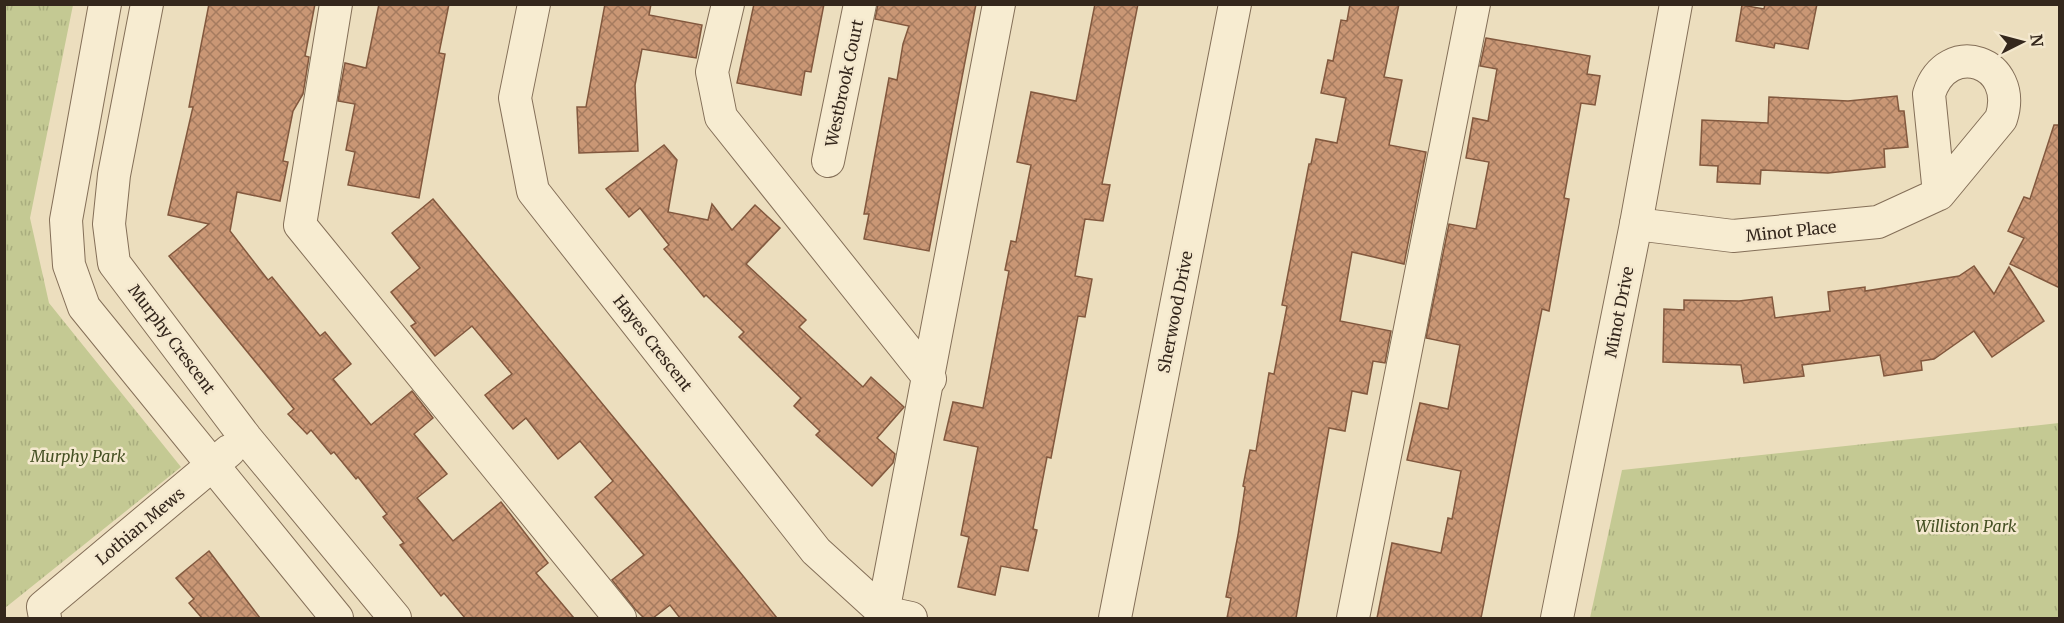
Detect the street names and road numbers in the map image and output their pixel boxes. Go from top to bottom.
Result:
street label: Westbrook Court [821,17,867,150]
street label: Minot Place [1745,216,1837,246]
street label: Sherwood Drive [1153,249,1197,375]
street label: Minot Drive [1600,265,1638,359]
street label: Murphy Crescent [124,280,220,398]
street label: Hayes Crescent [609,291,697,396]
street label: Lothian Mews [91,483,189,569]

